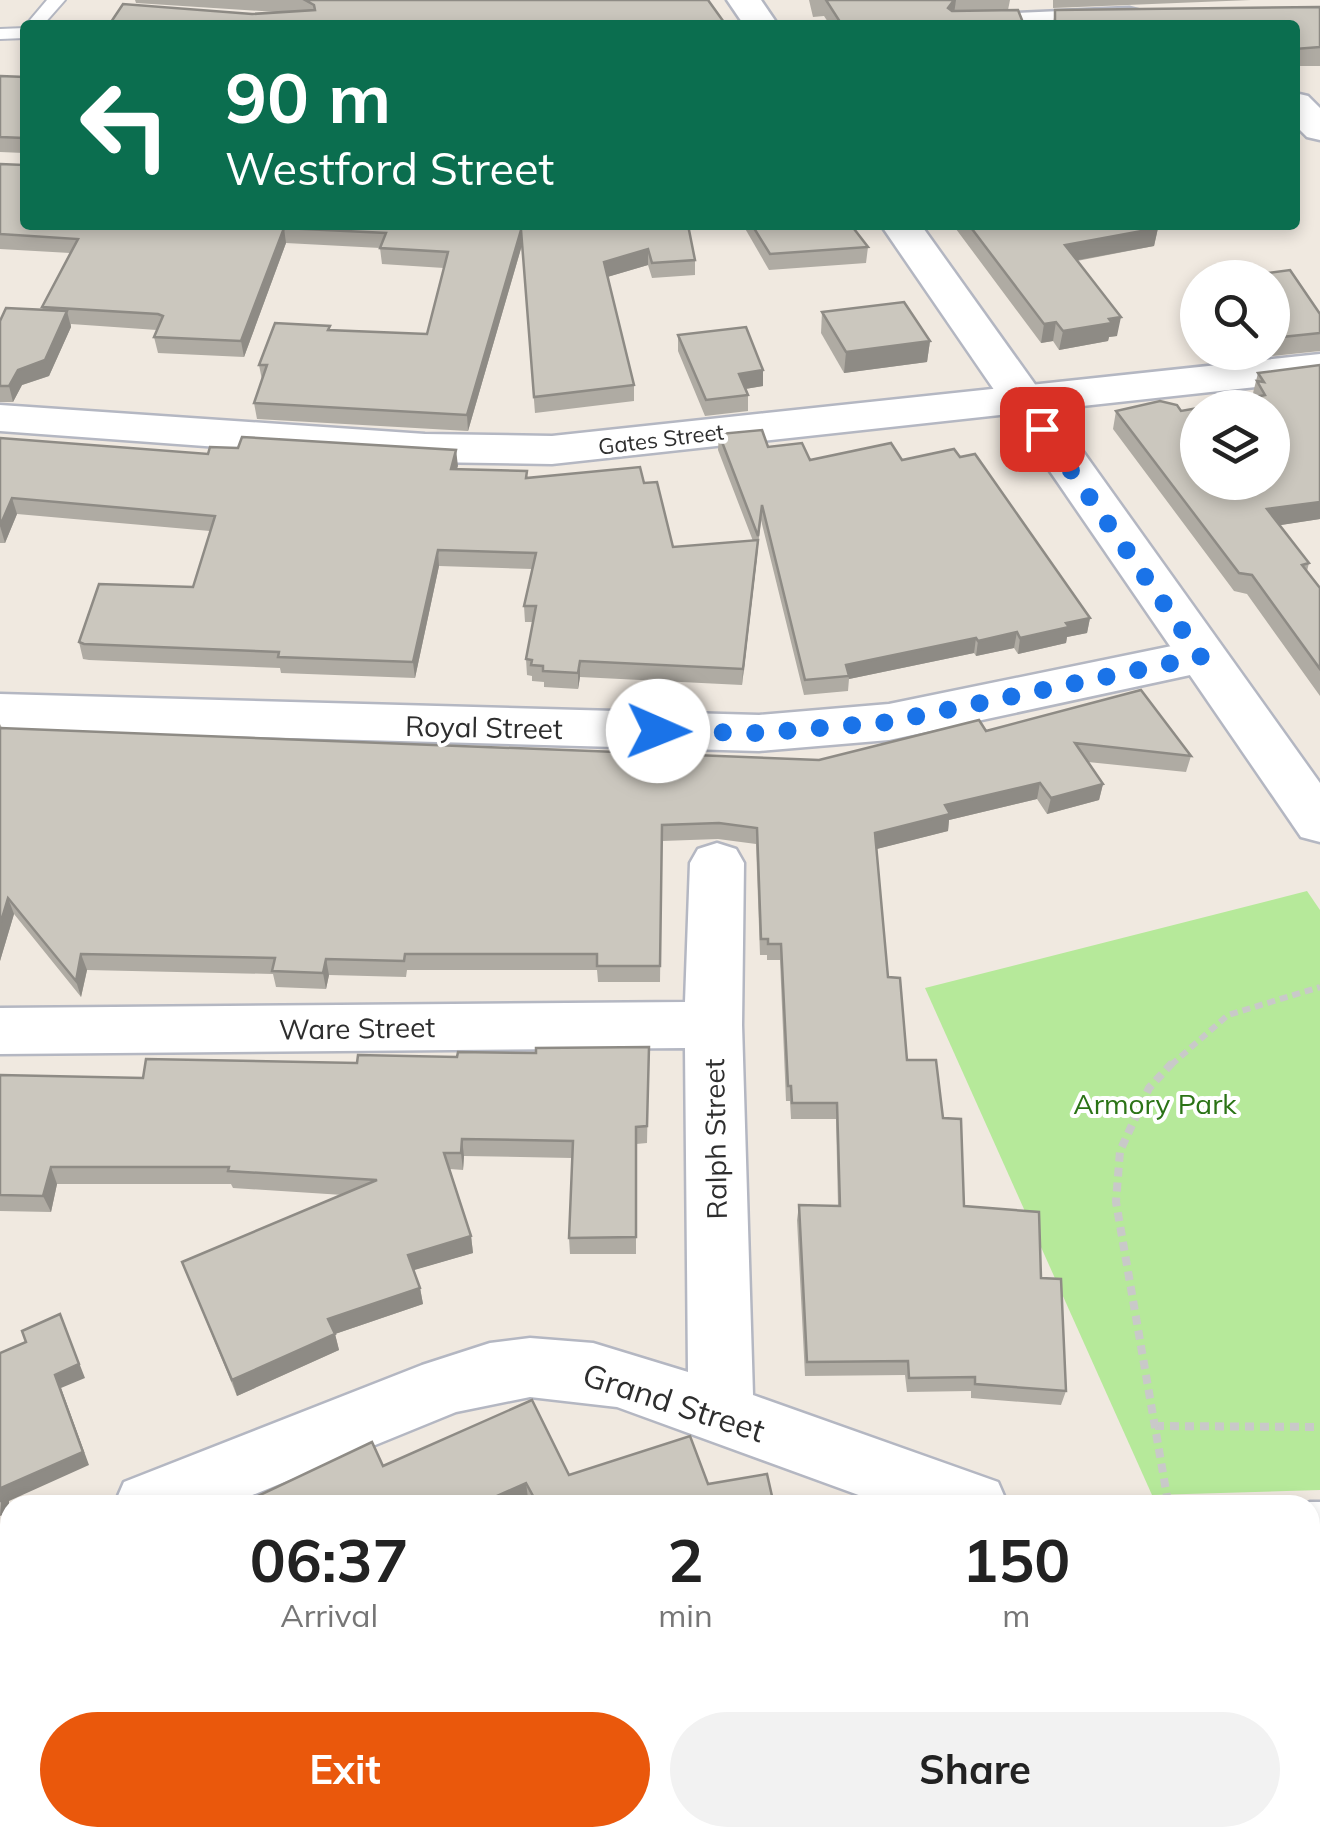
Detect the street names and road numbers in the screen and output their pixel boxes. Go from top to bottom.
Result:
street label: Gates Street [597,417,726,461]
street label: Royal Street [405,708,563,746]
street label: Ware Street [279,1009,436,1047]
street label: Ralph Street [696,1058,734,1220]
street label: Grand Street [578,1354,770,1450]

